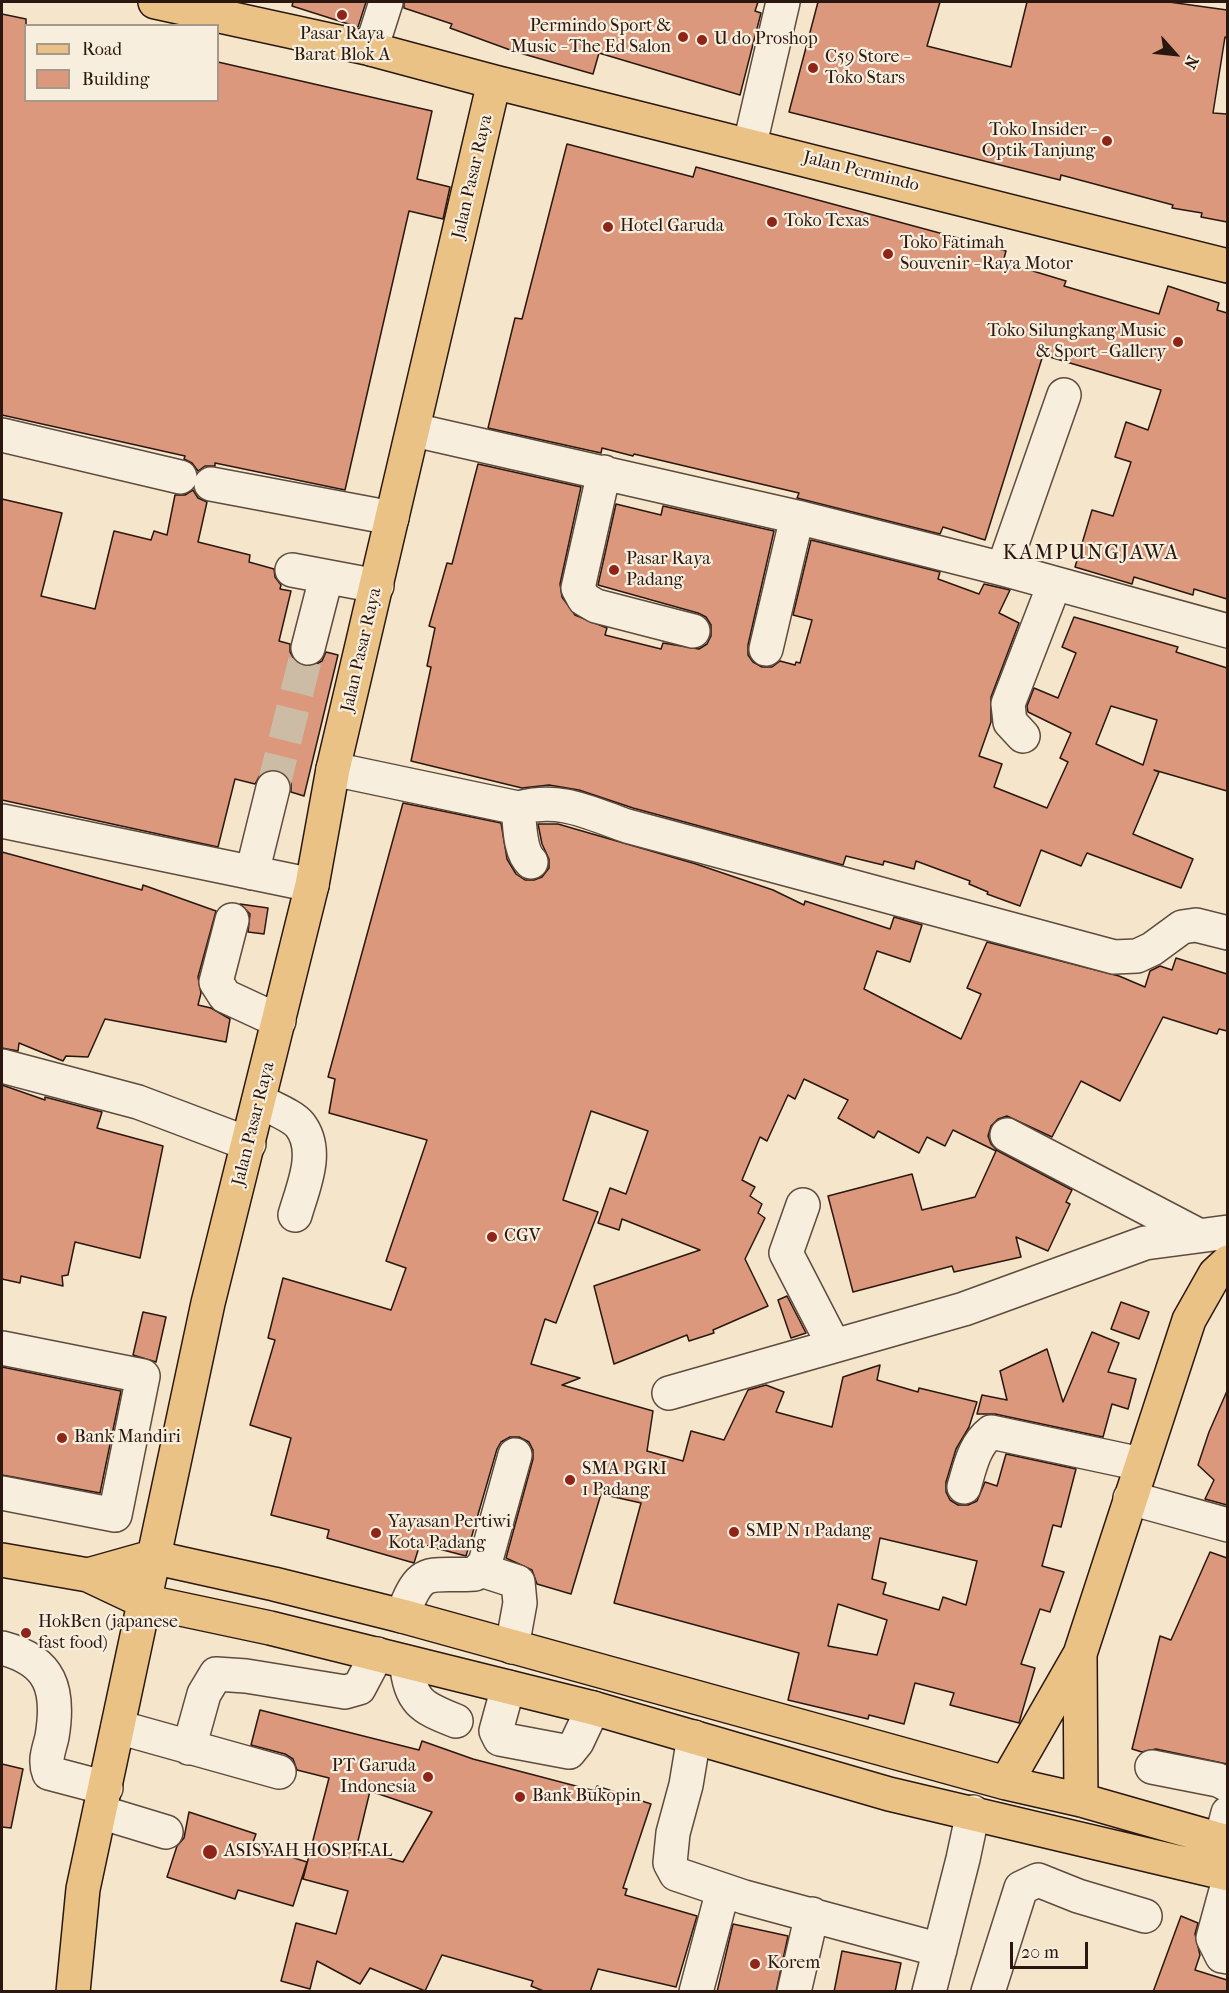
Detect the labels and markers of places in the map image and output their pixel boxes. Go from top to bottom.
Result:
marker: Pasar Raya Barat Blok A [335,8,349,22]
place label: Permindo Sport & Music - The Ed Salon [511,16,671,58]
place label: Pasar Raya Barat Blok A [294,24,390,66]
place label: U do Proshop [714,29,818,51]
marker: Permindo Sport & Music - The Ed Salon [676,30,690,44]
marker: U do Proshop [695,33,709,47]
place label: C59 Store - Toko Stars [825,47,908,90]
marker: C59 Store - Toko Stars [806,61,820,75]
place label: Toko Insider - Optik Tanjung [982,120,1095,162]
marker: Toko Insider - Optik Tanjung [1100,134,1114,148]
place label: Toko Texas [784,211,869,233]
marker: Toko Texas [765,215,779,229]
place label: Hotel Garuda [620,216,724,238]
marker: Hotel Garuda [601,220,615,234]
place label: Toko Fatimah Souvenir - Raya Motor [900,233,1073,276]
marker: Toko Fatimah Souvenir - Raya Motor [881,247,895,261]
place label: Toko Silungkang Music & Sport - Gallery [987,321,1166,364]
marker: Toko Silungkang Music & Sport - Gallery [1171,335,1185,349]
place label: Pasar Raya Padang [626,549,711,592]
marker: Pasar Raya Padang [607,563,621,577]
place label: CGV [504,1226,541,1248]
marker: CGV [485,1230,499,1244]
place label: Bank Mandiri [74,1427,181,1449]
marker: Bank Mandiri [55,1431,69,1445]
place label: SMA PGRI 1 Padang [582,1459,667,1502]
marker: SMA PGRI 1 Padang [563,1473,577,1487]
place label: Yayasan Pertiwi Kota Padang [388,1512,511,1555]
place label: SMP N 1 Padang [746,1521,871,1543]
marker: SMP N 1 Padang [727,1525,741,1539]
marker: Yayasan Pertiwi Kota Padang [369,1526,383,1540]
place label: HokBen (japanese fast food) [38,1612,178,1654]
marker: HokBen (japanese fast food) [19,1626,33,1640]
place label: PT Garuda Indonesia [332,1756,416,1798]
marker: PT Garuda Indonesia [421,1770,435,1784]
place label: Bank Bukopin [532,1786,641,1808]
marker: Bank Bukopin [513,1790,527,1804]
place label: ASISYAH HOSPITAL [224,1841,392,1863]
marker: ASISYAH HOSPITAL [201,1843,219,1861]
place label: Korem [767,1953,820,1975]
marker: Korem [748,1957,762,1971]

